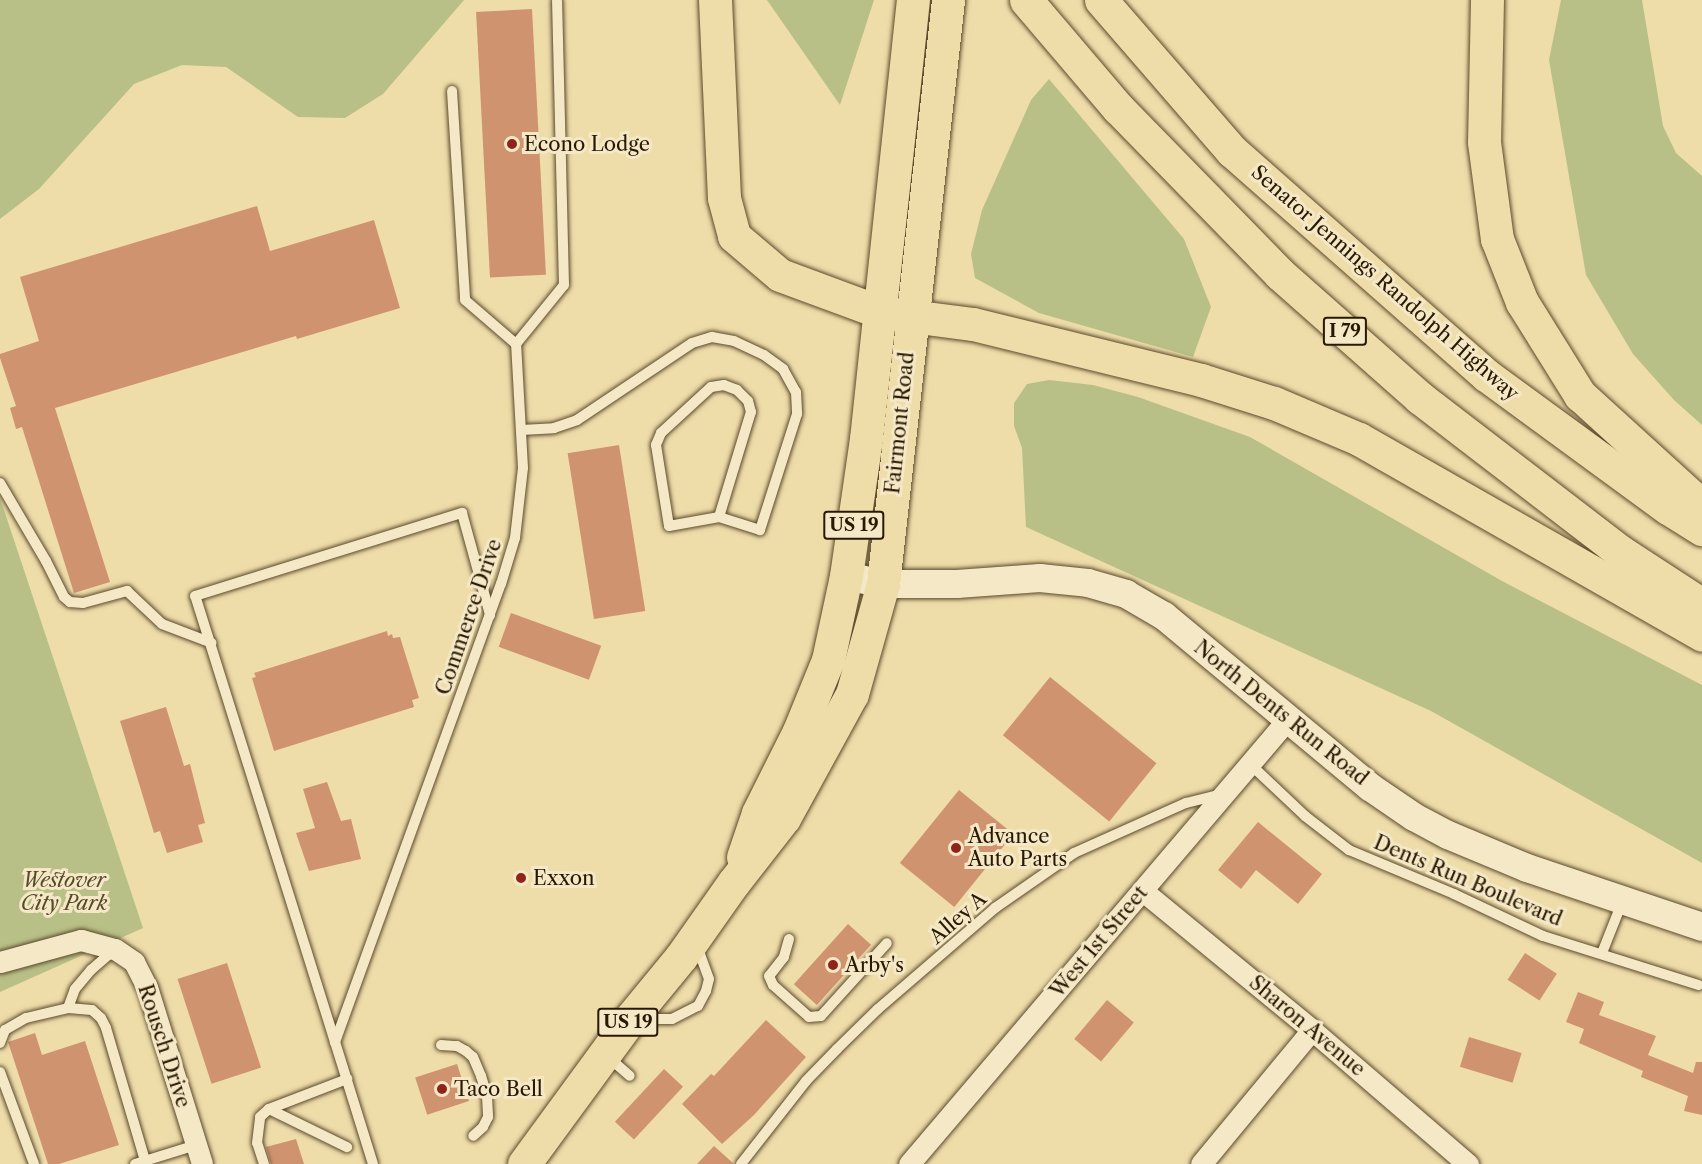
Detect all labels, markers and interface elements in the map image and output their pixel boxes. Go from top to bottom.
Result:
place label: Econo Lodge [524,132,650,156]
marker: Econo Lodge [505,137,519,151]
street label: Senator Jennings Randolph Highway [1246,160,1524,406]
road number: I 79 [1322,316,1368,346]
street label: Fairmont Road [881,351,919,495]
road number: US 19 [822,510,886,540]
street label: Commerce Drive [431,536,507,698]
street label: North Dents Run Road [1189,635,1373,791]
place label: Advance Auto Parts [968,825,1067,872]
street label: Dents Run Boulevard [1370,830,1566,932]
marker: Advance Auto Parts [949,841,963,855]
place label: Exxon [533,866,594,890]
park label: Westover City Park [21,868,107,915]
marker: Exxon [514,871,528,885]
street label: West 1st Street [1045,881,1153,1003]
street label: Alley A [924,886,992,950]
place label: Arby's [845,953,904,977]
marker: Arby's [826,958,840,972]
street label: Sharon Avenue [1244,970,1370,1082]
street label: Rousch Drive [133,981,195,1111]
road number: US 19 [596,1007,660,1037]
place label: Taco Bell [454,1077,543,1101]
marker: Taco Bell [435,1082,449,1096]

